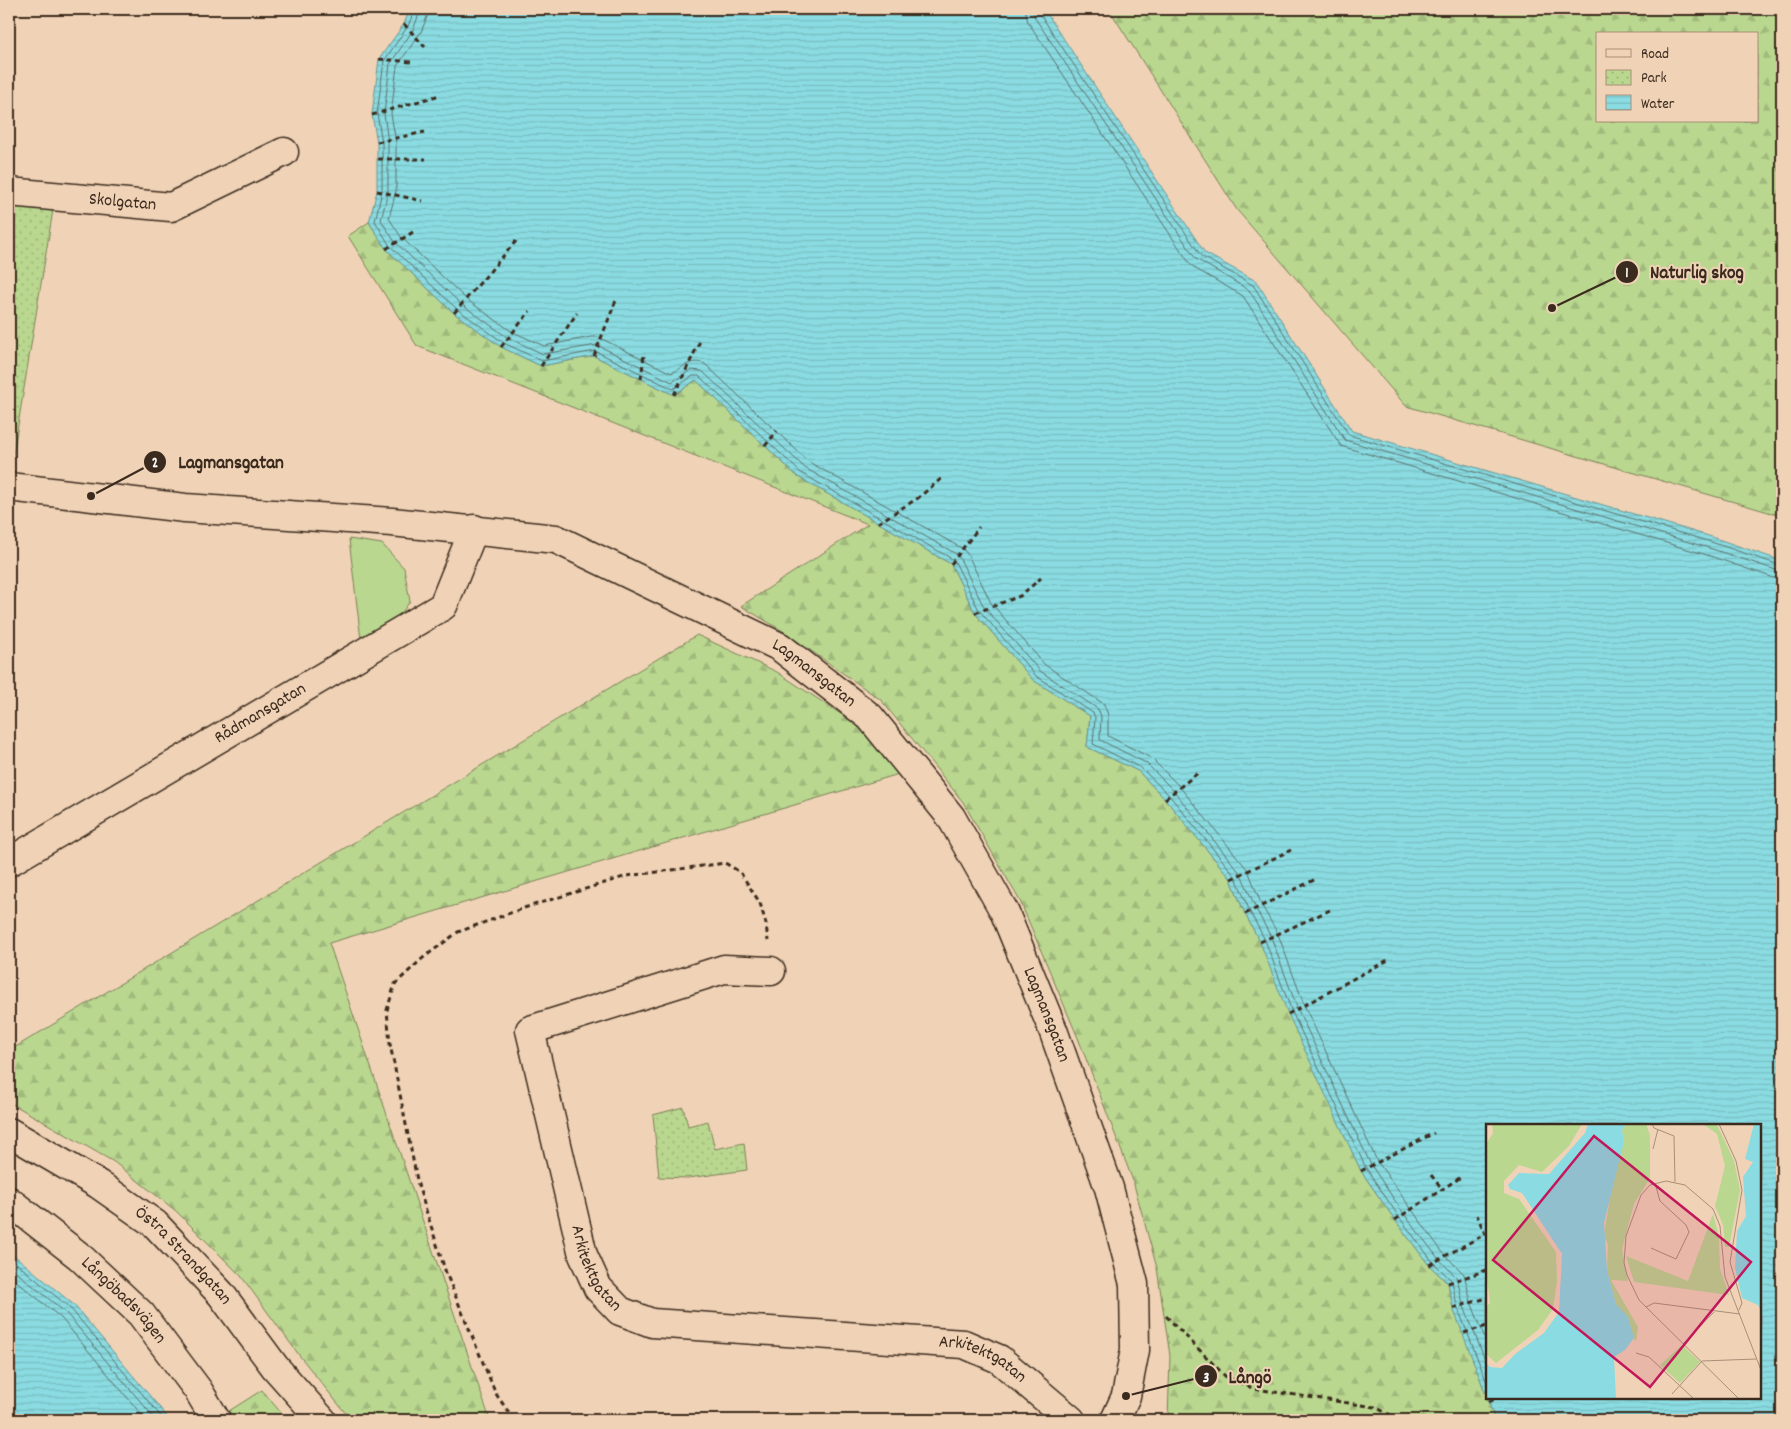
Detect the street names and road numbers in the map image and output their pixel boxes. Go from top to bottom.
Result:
street label: Skolgatan [88,187,157,218]
street label: Lagmansgatan [768,633,861,714]
street label: Rådmansgatan [210,677,311,751]
street label: Lagmansgatan [1016,964,1076,1066]
street label: Östra Strandgatan [129,1201,238,1310]
street label: Arkitektgatan [564,1223,627,1318]
street label: Långöbadsvägen [75,1251,172,1349]
street label: Arkitektgatan [938,1330,1032,1389]

